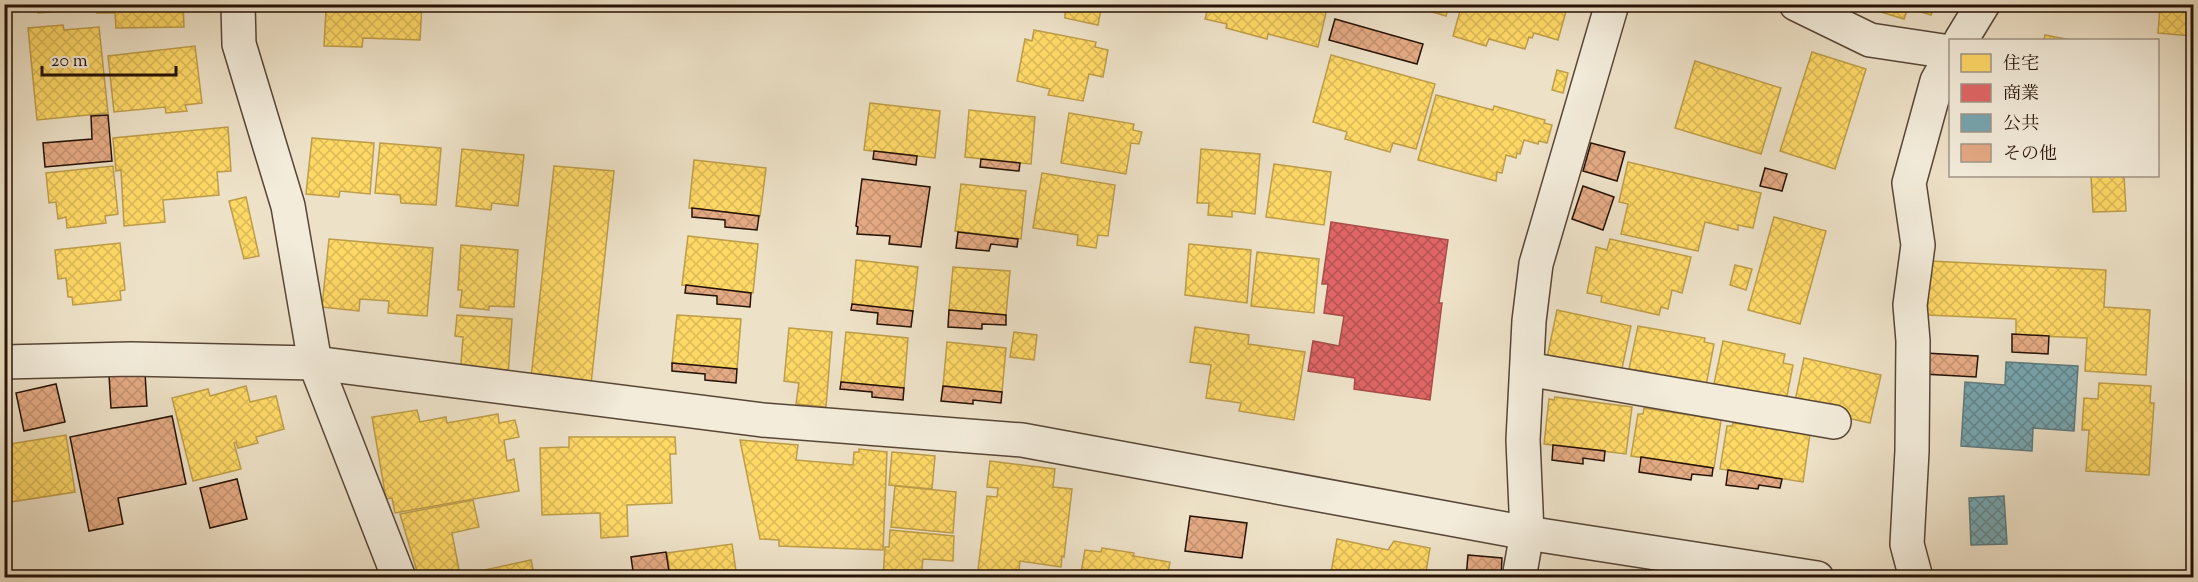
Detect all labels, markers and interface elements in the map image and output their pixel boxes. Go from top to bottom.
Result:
scale bar [42,39,176,77]
legend [1949,39,2159,177]
text: 20 m [51,49,88,75]
text: 住宅 [2003,52,2039,78]
text: 商業 [2003,82,2039,108]
text: 公共 [2003,112,2039,138]
text: その他 [2003,142,2057,168]

